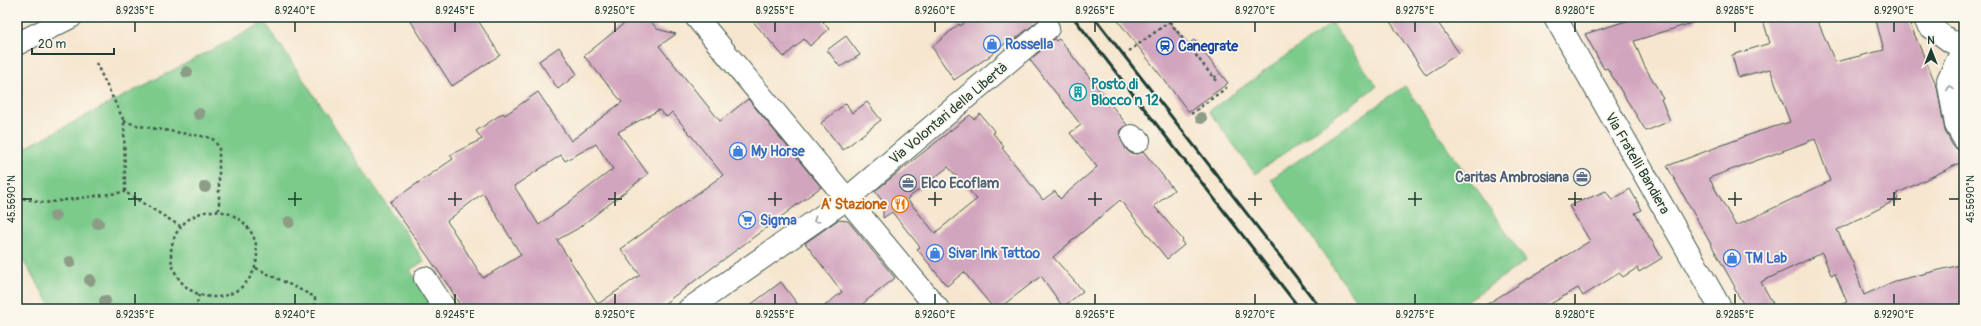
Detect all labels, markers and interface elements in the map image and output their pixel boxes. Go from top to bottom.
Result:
text: 8.9235°E [116,5,154,17]
text: 8.9240°E [275,5,315,17]
text: 8.9245°E [436,5,474,17]
text: 8.9250°E [595,5,635,17]
text: 8.9255°E [756,5,794,17]
text: 8.9260°E [915,5,955,17]
text: 8.9265°E [1076,5,1114,17]
text: 8.9270°E [1235,5,1275,17]
text: 8.9275°E [1396,5,1434,17]
text: 8.9280°E [1555,5,1595,17]
text: 8.9285°E [1716,5,1754,17]
text: 8.9290°E [1874,5,1914,17]
scale bar [32,30,114,56]
north arrow [1911,30,1951,70]
shop icon: Rossella [982,34,1002,54]
text: N [1927,34,1935,47]
place label: Rossella [1005,36,1054,53]
station icon: Canegrate [1155,36,1175,56]
text: 20 m [38,37,67,52]
place label: Canegrate [1178,38,1239,55]
street label: Via Volontari della Libertà [886,59,1011,168]
place label: Posto di Blocco n 12 [1091,76,1159,109]
building icon: Posto di Blocco n 12 [1068,82,1088,102]
one-way arrow [1946,85,1954,92]
street label: Via Fratelli Bandiera [1602,109,1674,217]
shop icon: My Horse [728,141,748,161]
place label: My Horse [751,143,806,160]
office icon: Caritas Ambrosiana [1572,167,1592,187]
place label: Caritas Ambrosiana [1455,169,1569,186]
office icon: Elco Ecoflam [898,173,918,193]
text: 45.5690°N [6,175,18,223]
place label: Elco Ecoflam [921,175,1000,192]
text: 45.5690°N [1965,175,1977,223]
restaurant icon: A' Stazione [890,194,910,214]
place label: A' Stazione [821,196,888,213]
supermarket icon: Sigma [737,210,757,230]
place label: Sigma [760,212,797,229]
one-way arrow [813,215,820,223]
shop icon: Sivar Ink Tattoo [925,243,945,263]
place label: Sivar Ink Tattoo [948,245,1040,262]
shop icon: TM Lab [1722,248,1742,268]
place label: TM Lab [1744,250,1787,267]
text: 8.9235°E [116,309,154,321]
text: 8.9240°E [275,309,315,321]
text: 8.9245°E [436,309,474,321]
text: 8.9250°E [595,309,635,321]
text: 8.9255°E [756,309,794,321]
text: 8.9260°E [915,309,955,321]
text: 8.9265°E [1076,309,1114,321]
text: 8.9270°E [1235,309,1275,321]
text: 8.9275°E [1396,309,1434,321]
text: 8.9280°E [1555,309,1595,321]
text: 8.9285°E [1716,309,1754,321]
text: 8.9290°E [1874,309,1914,321]

